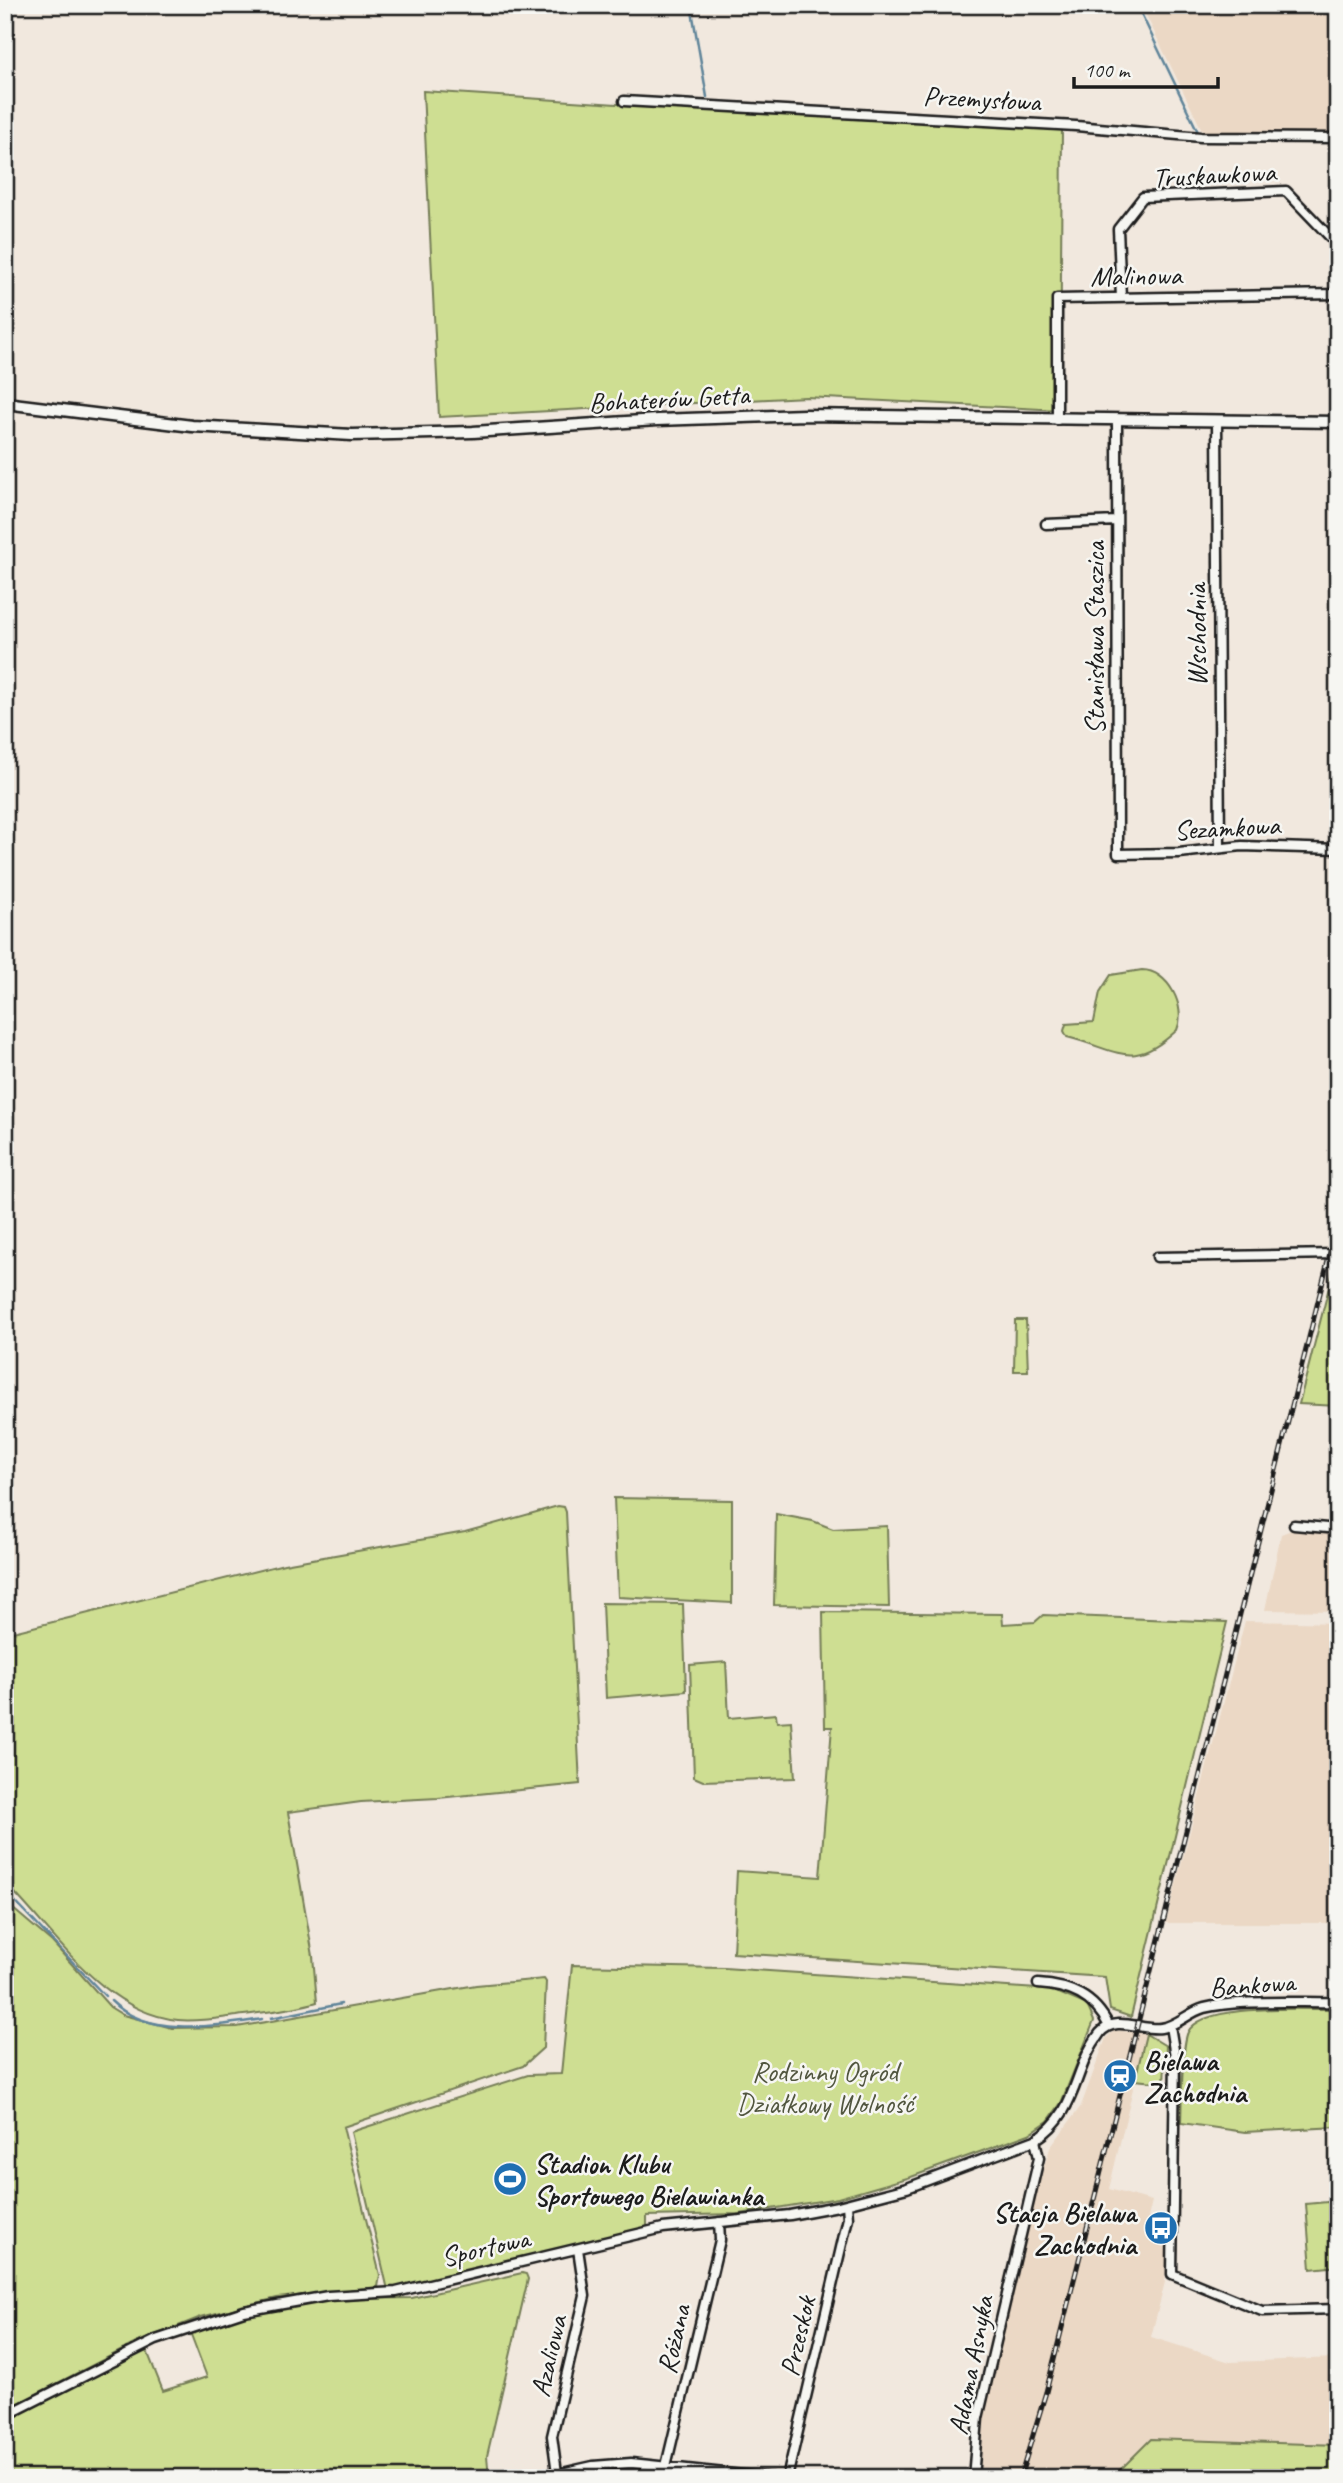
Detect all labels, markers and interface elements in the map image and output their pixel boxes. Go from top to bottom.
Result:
scale bar [1074,46,1217,90]
text: 100 m [1084,57,1131,83]
street label: Przemysłowa [922,78,1043,119]
street label: Truskawkowa [1152,154,1278,195]
street label: Malinowa [1090,257,1184,294]
street label: Bohaterów Getta [588,377,752,420]
street label: Stanisława Staszica [1077,540,1112,735]
street label: Wschodnia [1179,581,1214,686]
street label: Sezamkowa [1173,807,1283,848]
street label: Bankowa [1208,1964,1298,2005]
place label: Bielawa Zachodnia [1144,2043,1248,2110]
park label: Rodzinny Ogród Działkowy Wolność [737,2054,917,2121]
station icon: Bielawa Zachodnia [1101,2057,1139,2095]
place label: Stadion Klubu Sportowego Bielawianka [534,2146,766,2213]
sports icon: Stadion Klubu Sportowego Bielawianka [491,2160,529,2198]
place label: Stacja Bielawa Zachodnia [993,2195,1139,2262]
bus stop icon: Stacja Bielawa Zachodnia [1142,2209,1180,2247]
street label: Sportowa [438,2220,535,2275]
street label: Przeskok [771,2291,824,2379]
street label: Adama Asnyka [940,2291,1001,2437]
street label: Różana [649,2299,699,2377]
street label: Azaliowa [522,2310,575,2400]

